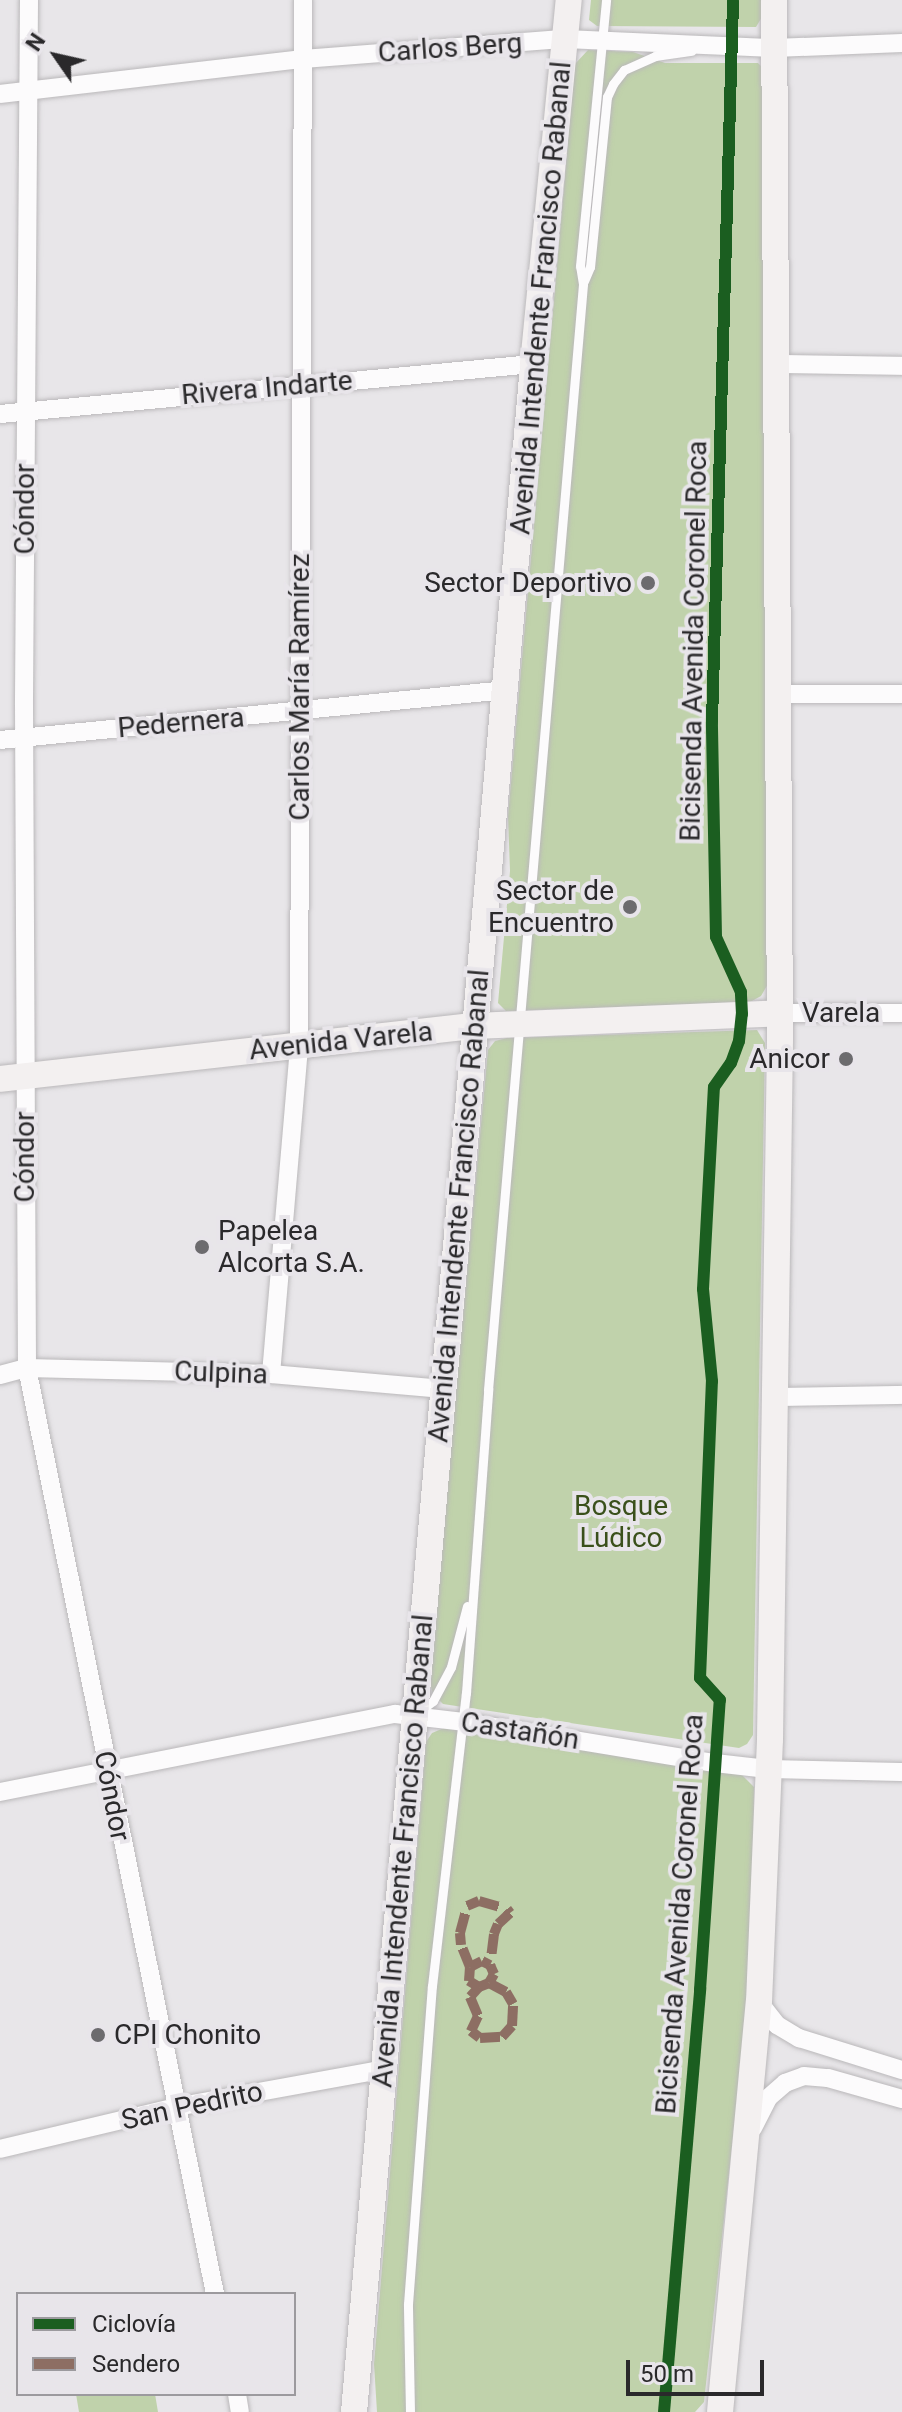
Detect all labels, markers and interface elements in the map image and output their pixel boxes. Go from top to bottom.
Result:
north arrow [16,16,96,96]
street label: Carlos Berg [377,26,523,70]
text: N [21,29,50,56]
street label: Avenida Intendente Francisco Rabanal [504,60,578,536]
street label: Rivera Indarte [180,364,354,412]
street label: Bicisenda Avenida Coronel Roca [674,440,714,842]
street label: Cóndor [8,464,42,554]
street label: Carlos María Ramírez [283,553,317,821]
place label: Sector Deportivo [424,566,632,600]
marker: Sector Deportivo [639,574,657,592]
street label: Pedernera [116,701,246,745]
place label: Sector de Encuentro [488,874,614,940]
marker: Sector de Encuentro [621,898,639,916]
street label: Avenida Intendente Francisco Rabanal [422,968,496,1444]
street label: Varela [802,996,880,1030]
street label: Avenida Varela [247,1015,435,1067]
place label: Anicor [749,1042,830,1076]
marker: Anicor [837,1050,855,1068]
street label: Cóndor [8,1112,42,1202]
place label: Papelea Alcorta S.A. [218,1214,365,1280]
marker: Papelea Alcorta S.A. [193,1238,211,1256]
street label: Culpina [174,1355,268,1391]
park label: Bosque Lúdico [574,1489,668,1555]
street label: Avenida Intendente Francisco Rabanal [366,1613,440,2089]
street label: Castañón [459,1705,581,1757]
street label: Bicisenda Avenida Coronel Roca [649,1713,711,2115]
street label: Cóndor [87,1748,137,1844]
place label: CPI Chonito [114,2018,261,2052]
marker: CPI Chonito [89,2026,107,2044]
street label: San Pedrito [118,2075,266,2137]
legend [16,2292,296,2396]
text: Ciclovía [92,2310,176,2338]
scale bar [630,2344,768,2394]
text: Sendero [92,2350,180,2378]
text: 50 m [640,2360,694,2388]

